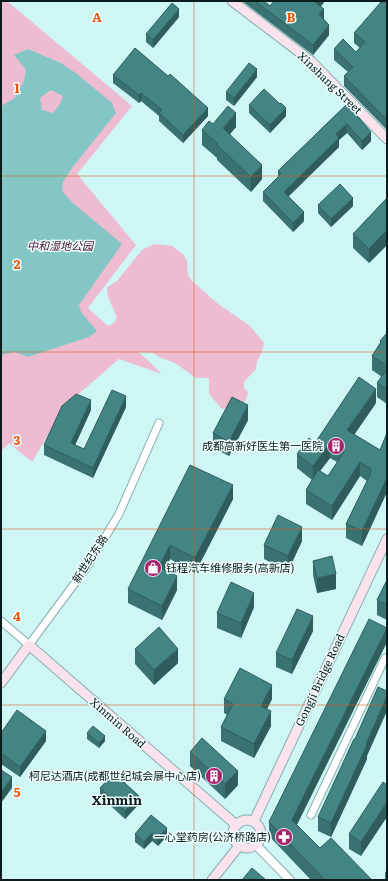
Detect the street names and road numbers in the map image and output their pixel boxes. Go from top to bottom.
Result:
street label: Xinshang Street [295,47,367,118]
street label: 新世纪东路 [67,531,111,586]
street label: Gongji Bridge Road [291,630,348,729]
street label: Xinmin Road [87,694,150,751]

